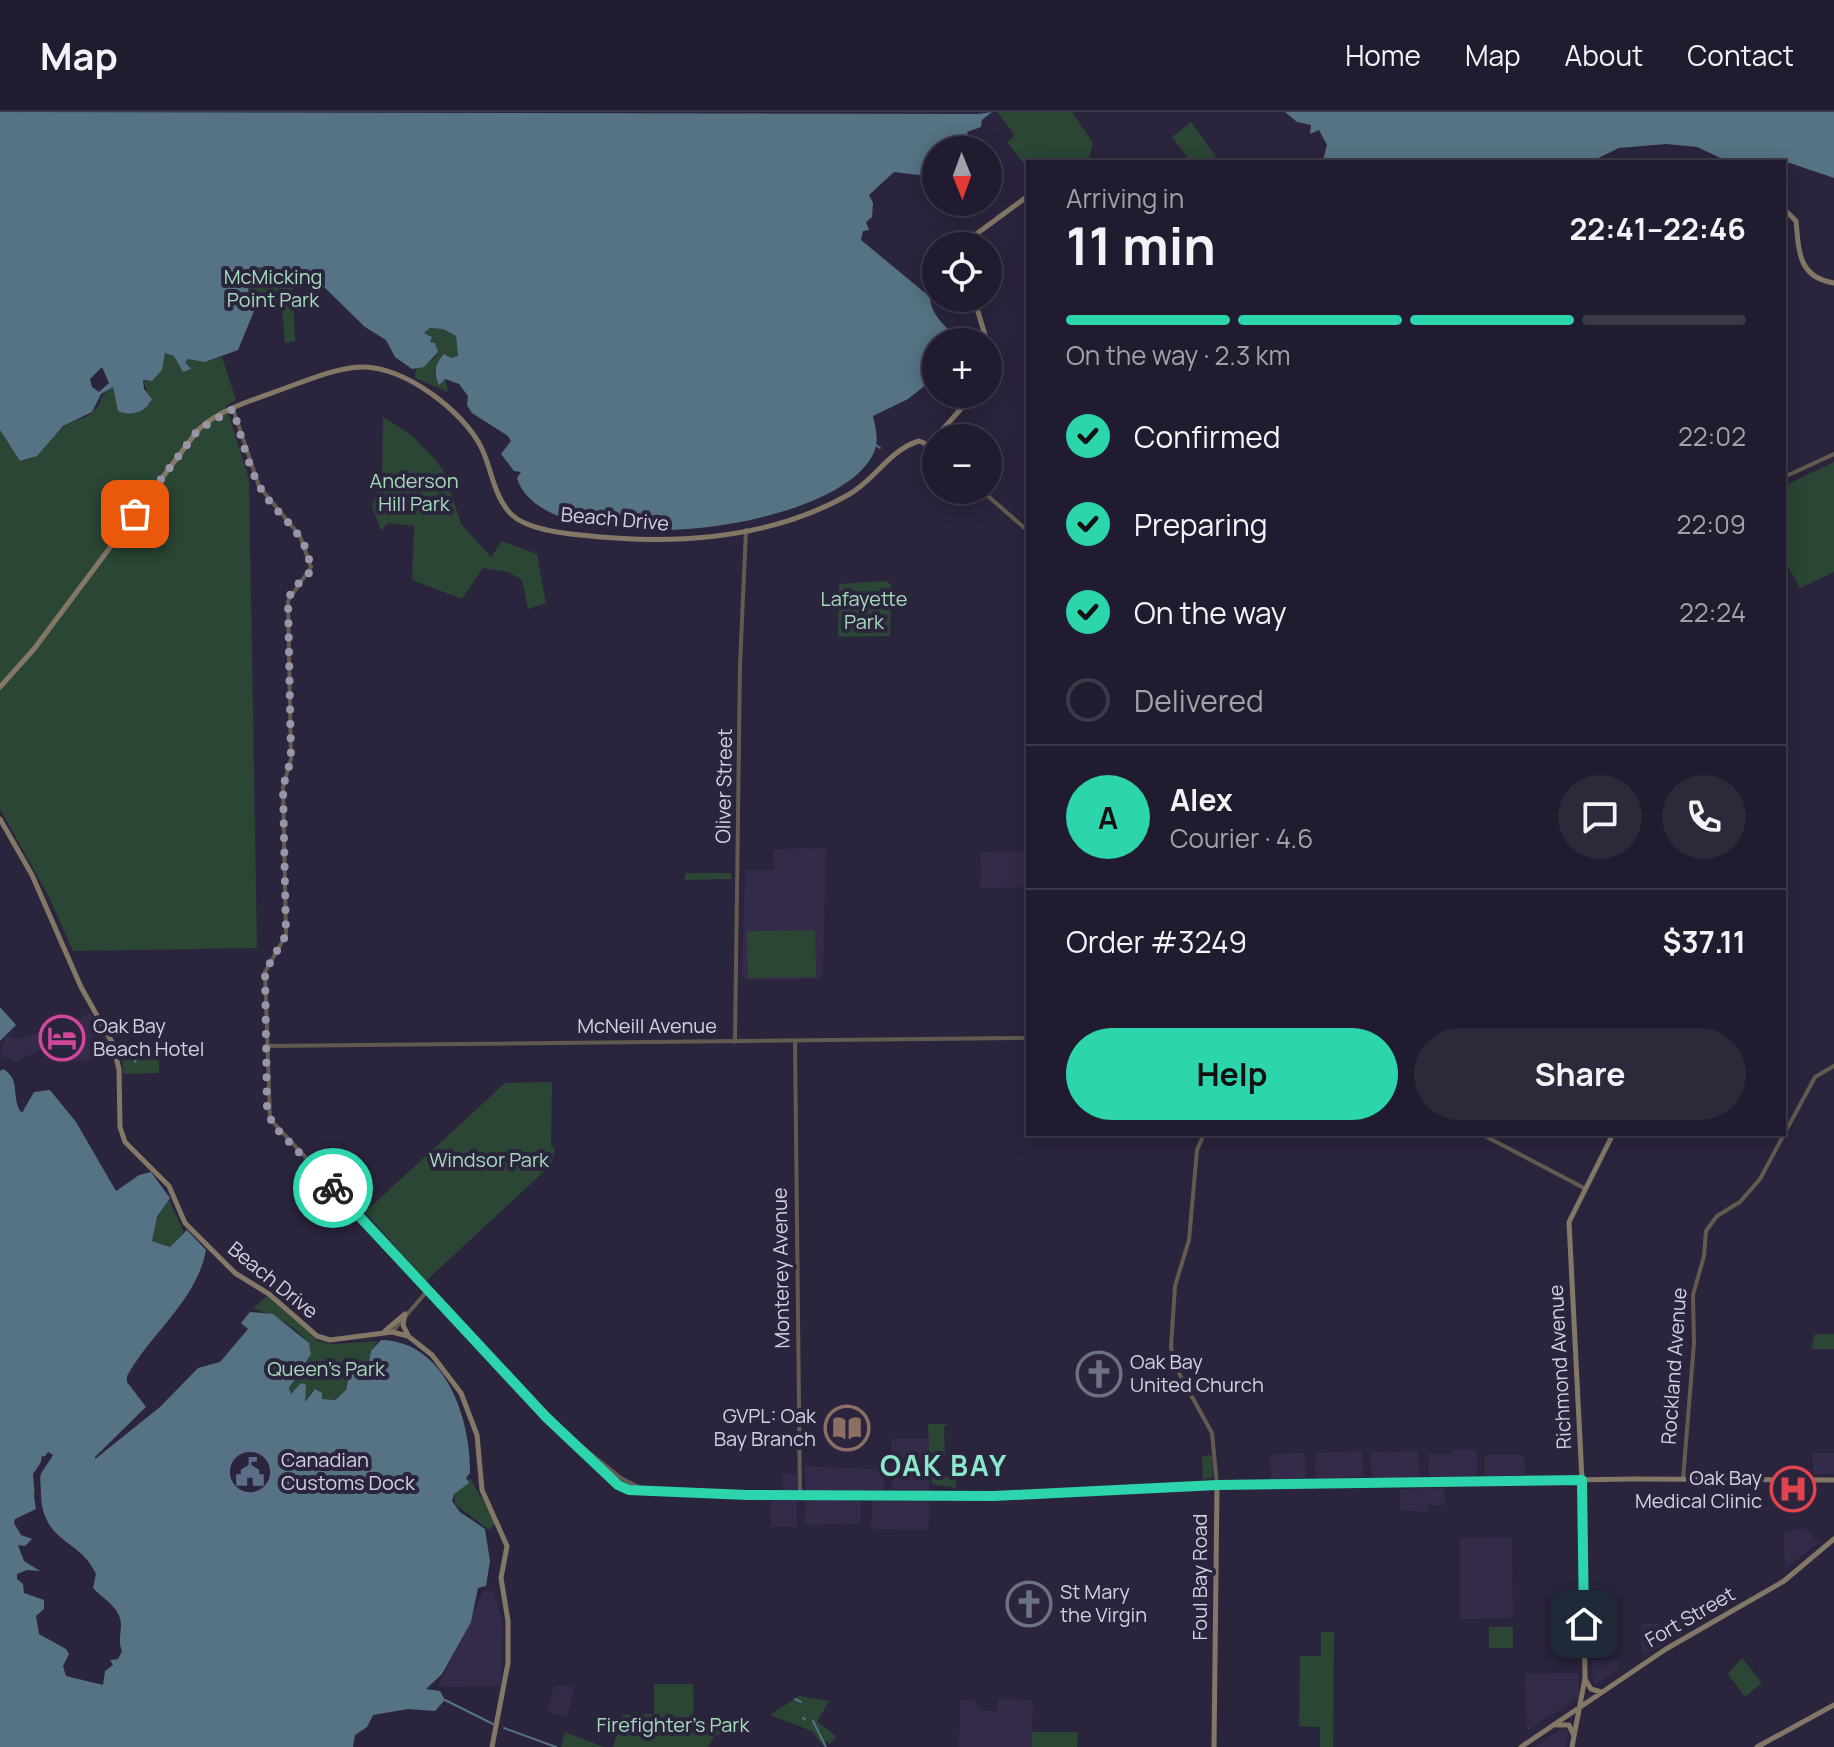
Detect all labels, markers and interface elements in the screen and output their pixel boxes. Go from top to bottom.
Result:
text: Map [40,29,118,81]
text: Home [1345,36,1421,74]
text: Map [1465,36,1521,74]
text: About [1565,36,1643,74]
text: Contact [1687,36,1794,74]
north arrow [922,136,1002,216]
map controls [922,136,1002,504]
text: Arriving in [1066,180,1184,216]
text: 22:41–22:46 [1569,208,1746,249]
text: 11 min [1066,210,1216,281]
button: locate [922,232,1002,312]
park label: McMicking Point Park [224,263,322,313]
button: + [922,328,1002,408]
text: On the way · 2.3 km [1066,337,1290,373]
icon: check [1066,414,1110,458]
text: Confirmed [1134,416,1281,457]
text: 22:02 [1678,418,1746,454]
button: − [922,424,1002,504]
park label: Anderson Hill Park [369,467,459,517]
pin [101,480,169,548]
icon: bag [113,492,157,536]
street label: Beach Drive [560,500,670,537]
icon: check [1066,502,1110,546]
text: Preparing [1134,504,1268,545]
text: 22:09 [1677,506,1746,542]
park label: Lafayette Park [821,585,907,635]
icon: check [1066,590,1110,634]
text: On the way [1134,592,1287,633]
text: 22:24 [1679,594,1746,630]
text: Delivered [1134,680,1264,721]
street label: Oliver Street [709,728,738,844]
button: chat [1558,775,1642,859]
button: phone [1662,775,1746,859]
text: Alex [1170,779,1233,820]
text: A [1098,797,1118,838]
text: Courier · 4.6 [1170,820,1313,856]
text: Order #3249 [1066,921,1247,962]
text: $37.11 [1662,921,1746,962]
place label: Oak Bay Beach Hotel [93,1012,204,1062]
street label: McNeill Avenue [577,1012,717,1039]
hotel icon: Oak Bay Beach Hotel [38,1014,86,1062]
button: Help [1066,1028,1398,1120]
button: Share [1414,1028,1746,1120]
park label: Windsor Park [429,1146,550,1173]
courier [293,1148,373,1228]
icon: bike [311,1166,355,1210]
street label: Monterey Avenue [766,1187,795,1349]
street label: Beach Drive [223,1235,324,1324]
street label: Richmond Avenue [1542,1284,1577,1450]
street label: Rockland Avenue [1655,1287,1692,1445]
place label: Oak Bay United Church [1130,1348,1264,1398]
church icon: Oak Bay United Church [1075,1350,1123,1398]
park label: Queen’s Park [267,1355,386,1382]
place label: GVPL: Oak Bay Branch [714,1402,817,1452]
library icon: GVPL: Oak Bay Branch [823,1404,871,1452]
place label: Canadian Customs Dock [281,1446,416,1496]
district label: OAK BAY [880,1446,1008,1484]
public building icon: Canadian Customs Dock [226,1448,274,1496]
place label: Oak Bay Medical Clinic [1635,1464,1762,1514]
hospital icon: Oak Bay Medical Clinic [1769,1465,1817,1513]
street label: Foul Bay Road [1186,1514,1213,1640]
place label: St Mary the Virgin [1060,1578,1147,1628]
church icon: St Mary the Virgin [1005,1580,1053,1628]
street label: Fort Street [1640,1580,1740,1653]
pin [1550,1590,1618,1658]
icon: home [1562,1602,1606,1646]
park label: Firefighter's Park [597,1711,751,1738]

